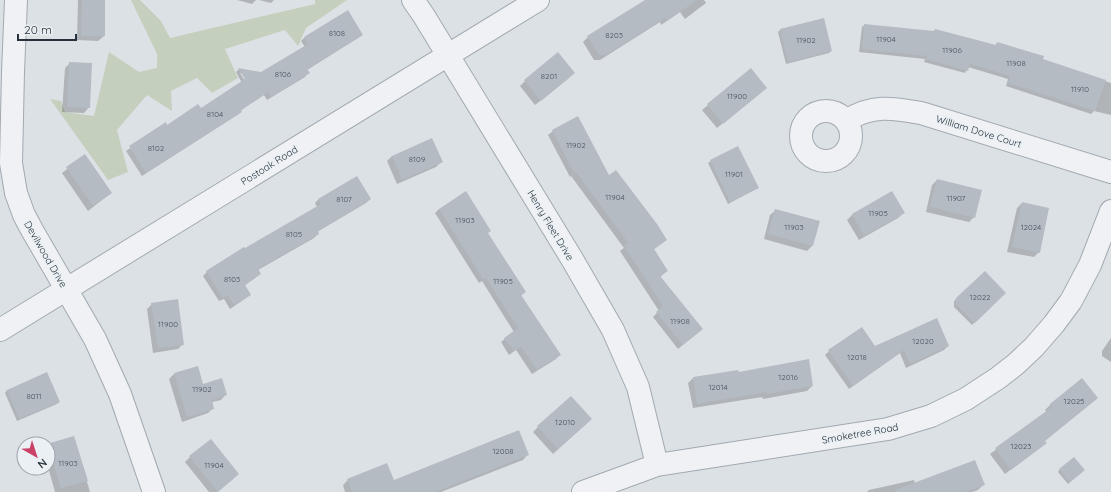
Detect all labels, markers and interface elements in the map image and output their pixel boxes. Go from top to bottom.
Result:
scale bar [18,16,76,42]
text: 20 m [24,22,52,37]
house number: 8108 [329,28,345,38]
house number: 8203 [605,30,623,40]
house number: 11904 [876,34,896,44]
house number: 11902 [796,35,816,45]
house number: 11906 [942,45,962,55]
house number: 11908 [1006,58,1026,68]
house number: 8106 [275,69,292,79]
house number: 8201 [541,71,557,81]
house number: 11910 [1071,84,1089,94]
house number: 11900 [727,91,747,101]
house number: 8104 [207,109,223,119]
street label: William Dove Court [934,112,1024,151]
house number: 11902 [566,140,586,150]
house number: 8102 [148,143,165,153]
street label: Postoak Road [238,143,300,188]
house number: 8109 [409,154,426,164]
house number: 11901 [725,169,743,179]
street label: Henry Fleet Drive [524,188,577,263]
house number: 11904 [605,192,625,202]
house number: 11907 [947,193,965,203]
house number: 8107 [336,194,352,204]
house number: 11905 [868,208,888,218]
house number: 11903 [455,215,475,225]
street label: Devilwood Drive [21,219,70,290]
house number: 11903 [784,222,804,232]
house number: 12024 [1021,222,1041,232]
house number: 8105 [286,229,302,239]
house number: 8103 [224,274,240,284]
house number: 11905 [493,276,513,286]
house number: 12022 [969,292,991,302]
house number: 11908 [670,316,690,326]
house number: 11900 [158,319,178,329]
house number: 12020 [912,336,934,346]
house number: 12018 [847,352,867,362]
house number: 12016 [778,372,798,382]
house number: 12014 [708,382,728,392]
house number: 11902 [192,384,212,394]
house number: 8011 [27,391,42,401]
house number: 12025 [1064,396,1084,406]
house number: 12010 [555,417,575,427]
street label: Smoketree Road [821,420,899,447]
north arrow [16,436,56,476]
house number: 12023 [1011,441,1031,451]
house number: 12008 [492,446,514,456]
text: N [35,456,50,472]
house number: 11903 [58,458,78,468]
house number: 11904 [204,460,224,470]

